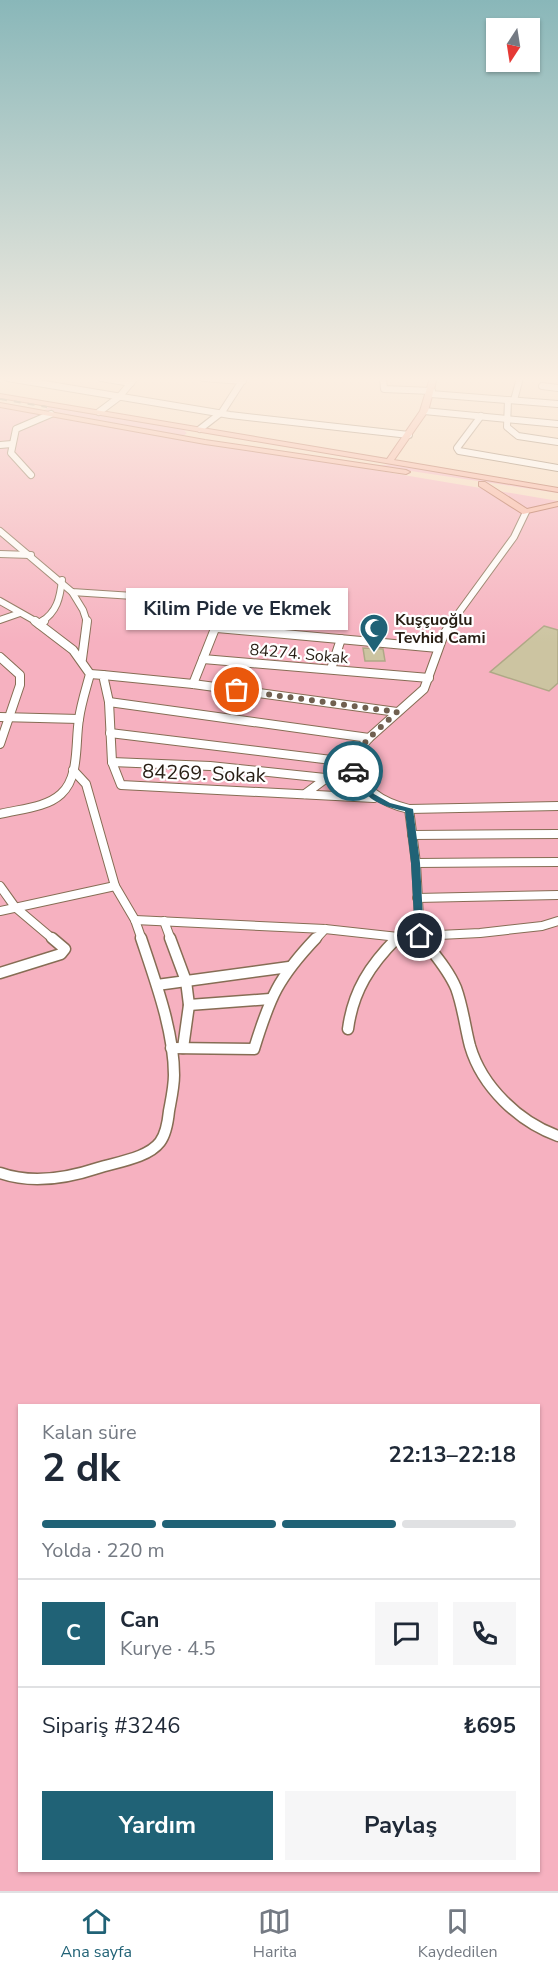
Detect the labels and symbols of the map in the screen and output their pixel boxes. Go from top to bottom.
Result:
north arrow [486,18,540,72]
callout: Kilim Pide ve Ekmek [126,588,348,630]
place label: Kuşçuoğlu Tevhid Cami [395,609,485,649]
mosque icon: Kuşçuoğlu Tevhid Cami [358,612,390,654]
street label: 84274. Sokak [249,639,350,669]
pin [211,664,262,715]
courier [323,741,383,801]
street label: 84269. Sokak [142,758,267,789]
pin [394,910,445,961]

